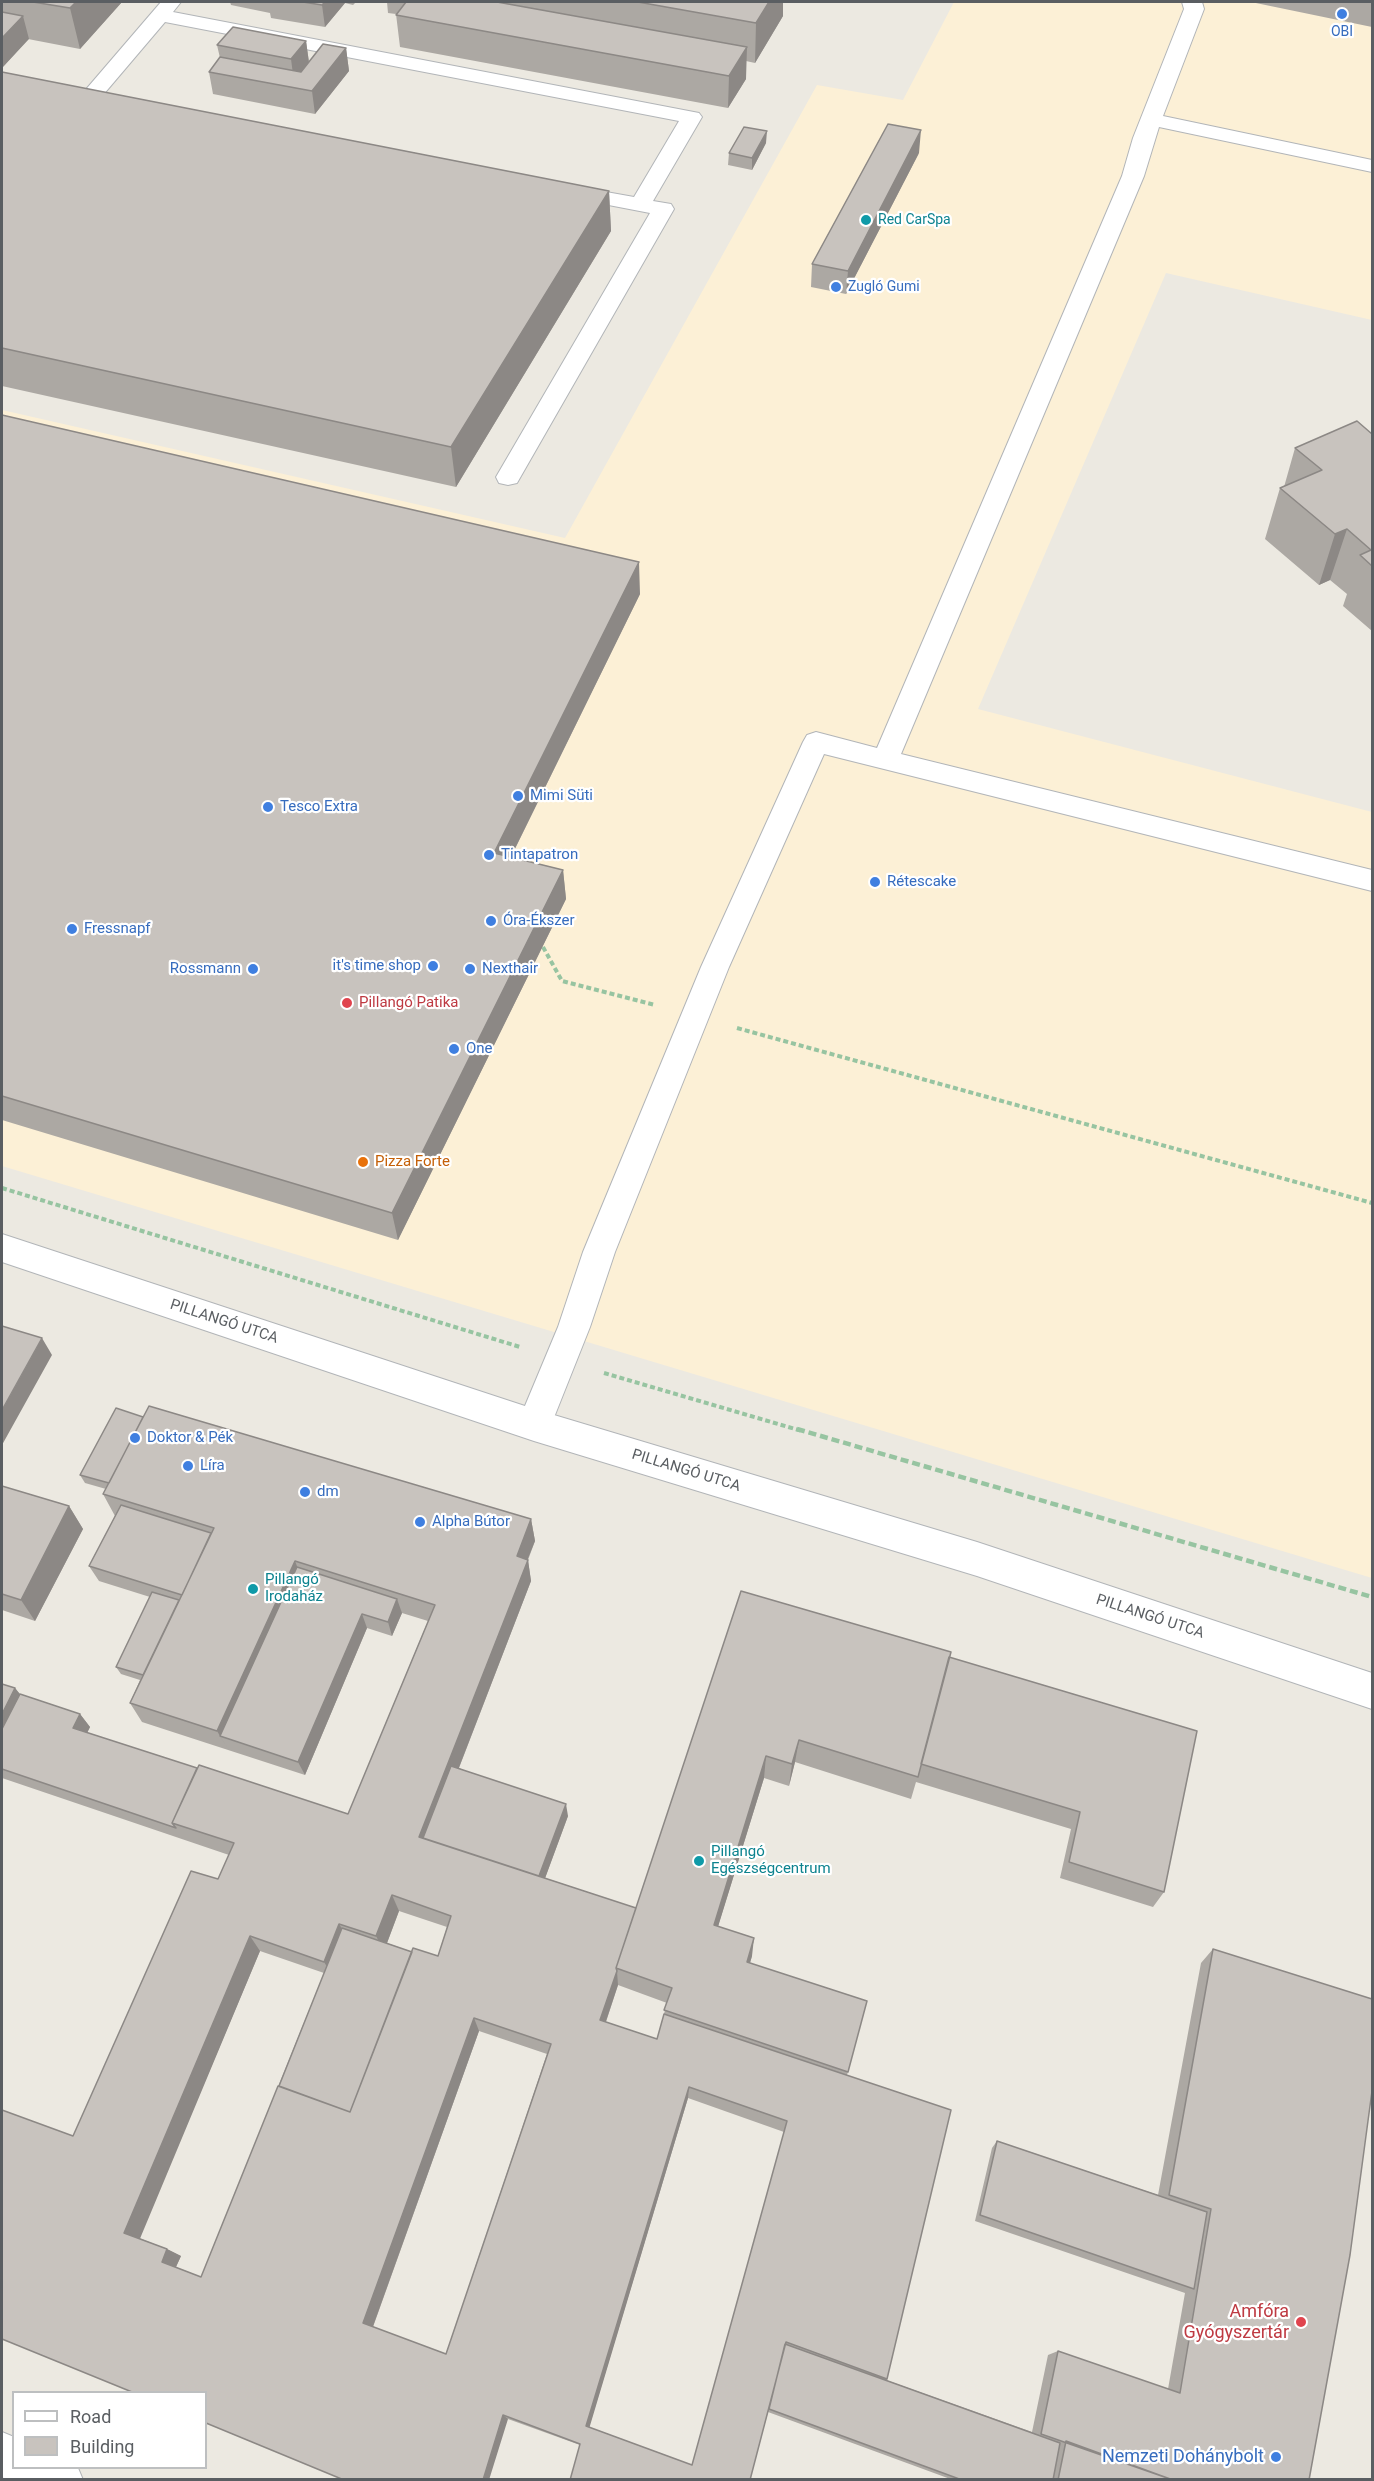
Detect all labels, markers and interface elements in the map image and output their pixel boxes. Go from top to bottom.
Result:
marker: OBI [1335,7,1349,21]
place label: OBI [1331,24,1353,40]
place label: Red CarSpa [878,212,951,228]
marker: Red CarSpa [859,213,873,227]
place label: Zugló Gumi [848,279,920,295]
marker: Zugló Gumi [829,280,843,294]
place label: Mimi Süti [530,787,593,805]
marker: Mimi Süti [511,789,525,803]
place label: Tesco Extra [280,798,358,816]
marker: Tesco Extra [261,800,275,814]
place label: Tintapatron [501,846,578,864]
marker: Tintapatron [482,848,496,862]
place label: Rétescake [887,873,956,891]
marker: Rétescake [868,875,882,889]
place label: Óra-Ékszer [503,912,575,930]
marker: Óra-Ékszer [484,914,498,928]
place label: Fressnapf [84,920,151,938]
marker: Fressnapf [65,922,79,936]
place label: it's time shop [333,957,421,975]
marker: it's time shop [426,959,440,973]
place label: Rossmann [170,960,241,978]
place label: Nexthair [482,960,538,978]
marker: Rossmann [246,962,260,976]
marker: Nexthair [463,962,477,976]
place label: Pillangó Patika [359,994,458,1012]
marker: Pillangó Patika [340,996,354,1010]
place label: One [466,1040,493,1058]
marker: One [447,1042,461,1056]
place label: Pizza Forte [375,1153,450,1171]
marker: Pizza Forte [356,1155,370,1169]
street label: PILLANGÓ UTCA [168,1296,280,1348]
place label: Doktor & Pék [147,1429,233,1447]
marker: Doktor & Pék [128,1431,142,1445]
street label: PILLANGÓ UTCA [630,1446,742,1496]
place label: Líra [200,1457,225,1475]
marker: Líra [181,1459,195,1473]
place label: dm [317,1483,339,1501]
marker: dm [298,1485,312,1499]
place label: Alpha Bútor [432,1513,510,1531]
marker: Alpha Bútor [413,1515,427,1529]
place label: Pillangó Irodaház [265,1571,323,1606]
marker: Pillangó Irodaház [246,1582,260,1596]
street label: PILLANGÓ UTCA [1094,1591,1206,1643]
place label: Pillangó Egészségcentrum [711,1843,831,1878]
marker: Pillangó Egészségcentrum [692,1854,706,1868]
place label: Amfóra Gyógyszertár [1184,2301,1289,2344]
marker: Amfóra Gyógyszertár [1294,2315,1308,2329]
legend [12,2391,207,2469]
text: Road [70,2406,111,2427]
text: Building [70,2436,134,2457]
place label: Nemzeti Dohánybolt [1102,2446,1264,2468]
marker: Nemzeti Dohánybolt [1269,2450,1283,2464]

